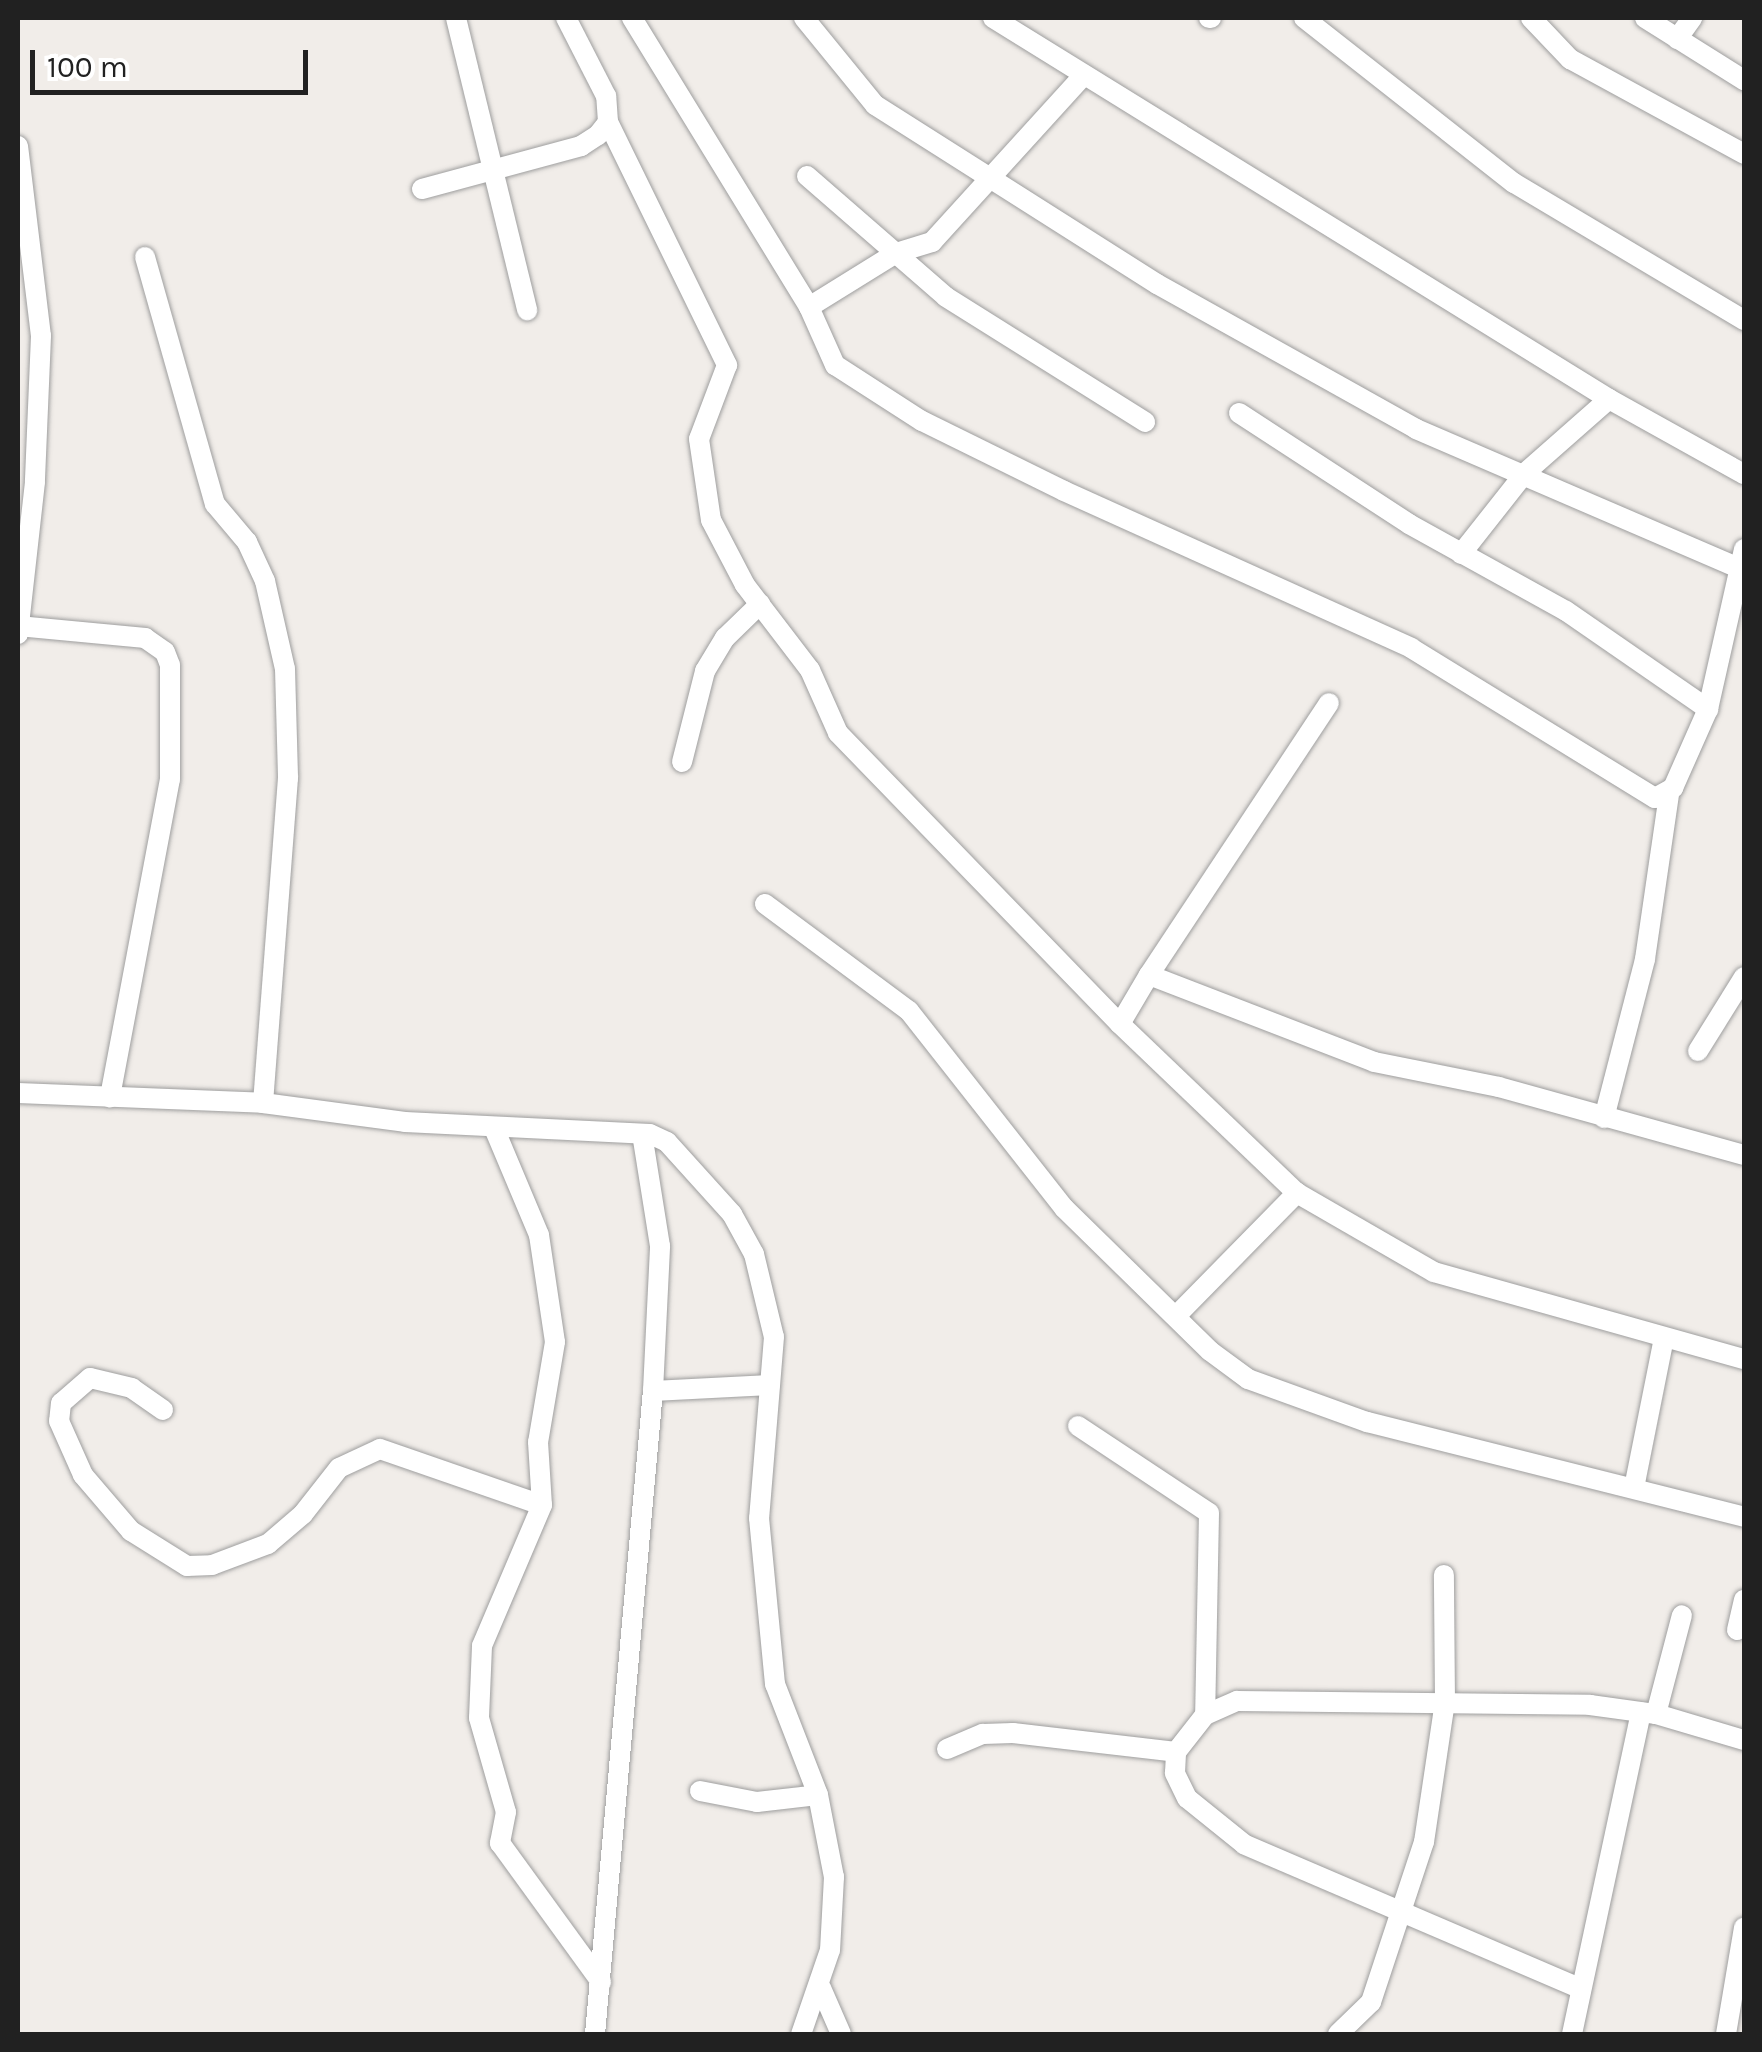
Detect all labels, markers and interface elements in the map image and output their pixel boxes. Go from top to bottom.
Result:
scale bar [35,30,312,92]
text: 100 m [47,49,128,85]

